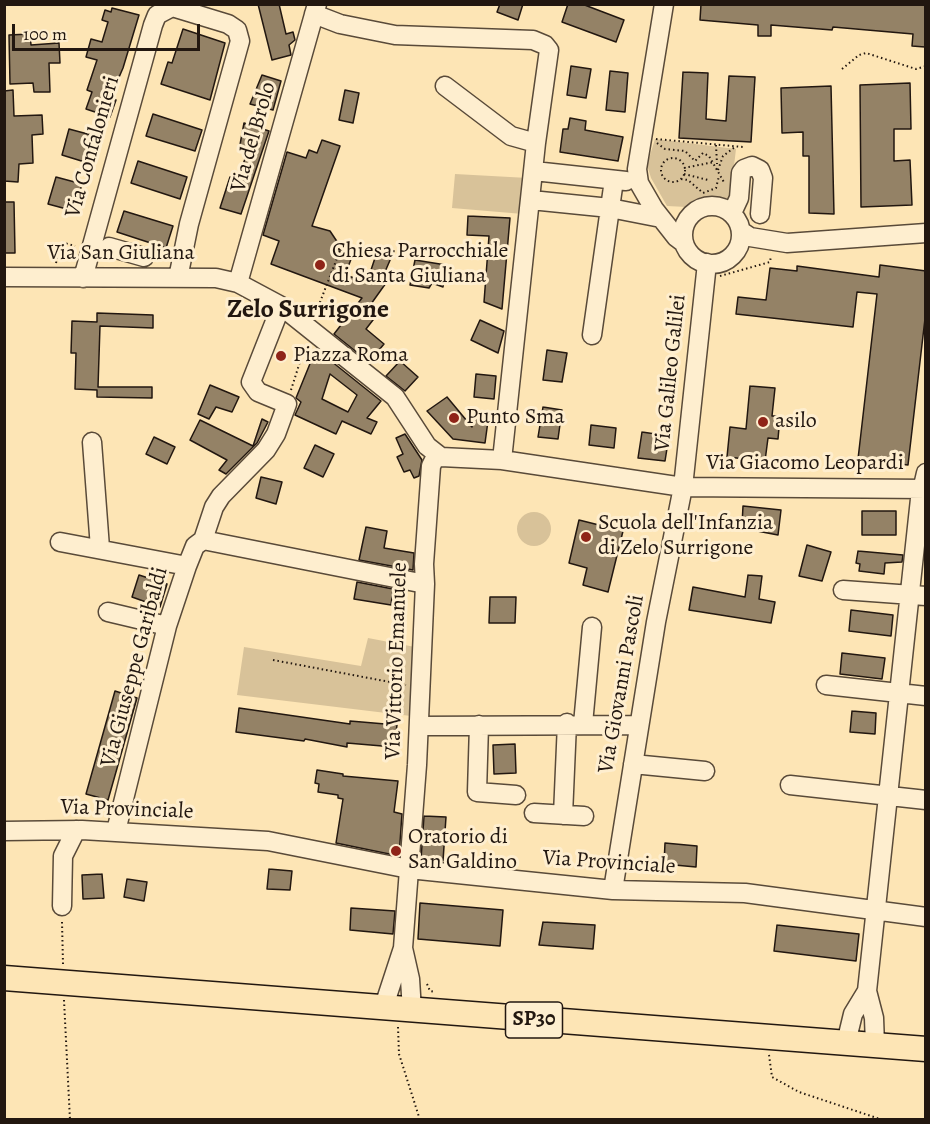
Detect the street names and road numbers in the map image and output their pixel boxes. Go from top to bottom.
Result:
street label: Via Confalonieri [60,73,126,221]
street label: Via del Brolo [226,79,282,195]
street label: Via San Giuliana [47,241,195,267]
street label: Via Galileo Galilei [650,293,692,453]
street label: Via Giacomo Leopardi [706,451,904,477]
street label: Via Vittorio Emanuele [380,562,414,760]
street label: Via Giuseppe Garibaldi [96,564,174,770]
street label: Via Giovanni Pascoli [593,593,651,775]
street label: Via Provinciale [60,794,194,826]
street label: Via Provinciale [542,845,676,881]
road number: SP30 [506,1002,562,1038]

